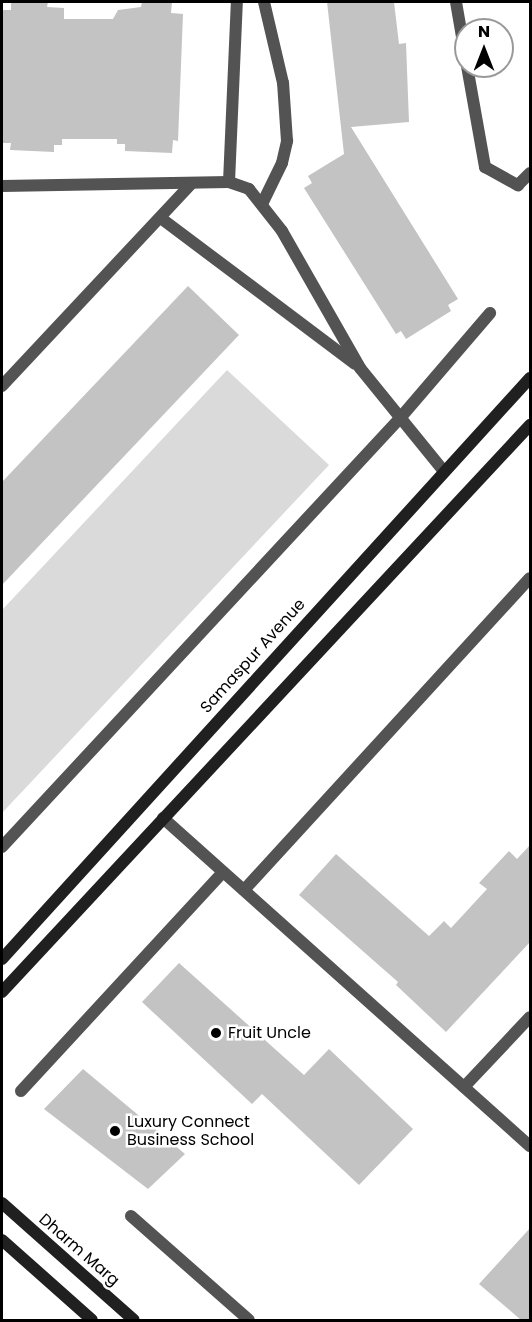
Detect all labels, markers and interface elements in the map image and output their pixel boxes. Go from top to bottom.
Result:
north arrow [454,18,514,78]
text: N [478,20,490,43]
street label: Samaspur Avenue [197,595,309,717]
place label: Fruit Uncle [228,1023,311,1043]
marker: Fruit Uncle [209,1026,223,1040]
place label: Luxury Connect Business School [127,1112,254,1150]
marker: Luxury Connect Business School [108,1124,122,1138]
street label: Dharm Marg [35,1210,123,1290]

